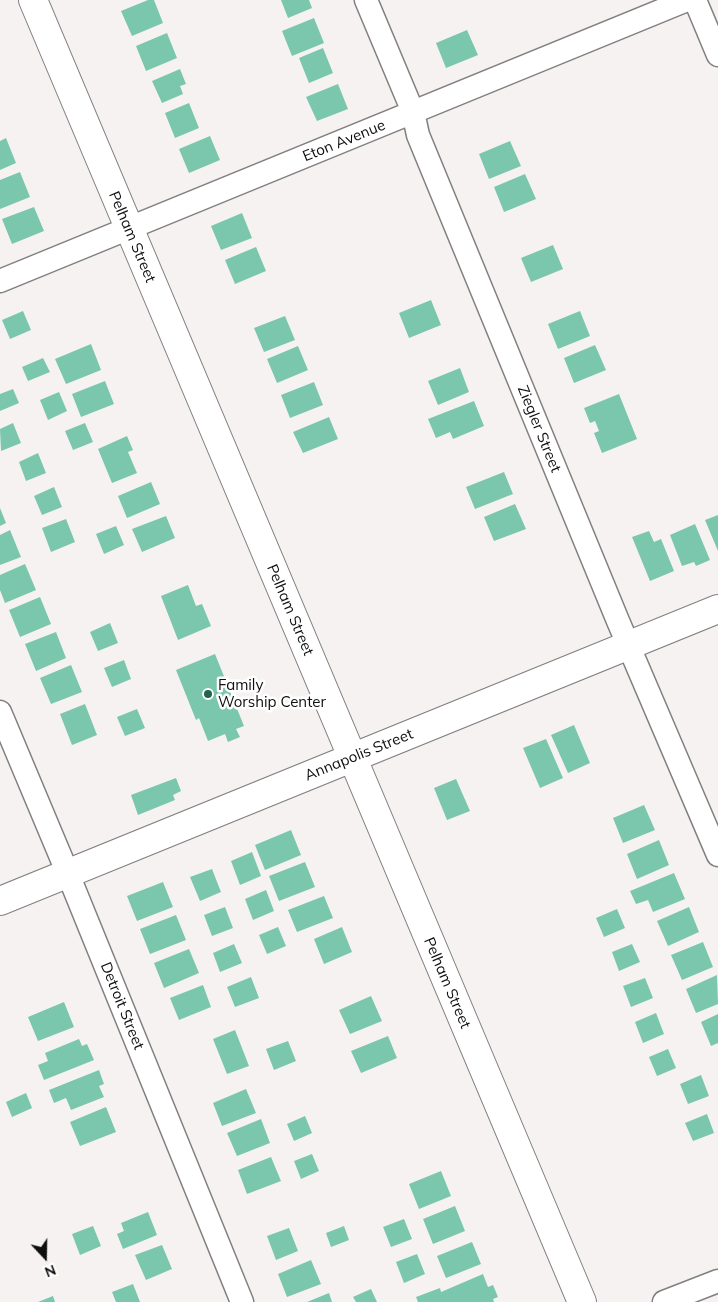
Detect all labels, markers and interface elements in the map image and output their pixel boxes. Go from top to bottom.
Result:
street label: Eton Avenue [300,116,388,166]
street label: Pelham Street [105,189,159,285]
street label: Ziegler Street [513,383,565,475]
street label: Pelham Street [263,562,317,658]
place label: Family Worship Center [218,676,326,711]
marker: Family Worship Center [202,688,214,700]
street label: Annapolis Street [302,725,416,785]
street label: Pelham Street [420,935,474,1031]
street label: Detroit Street [96,960,148,1052]
north arrow [20,1232,70,1282]
text: N [42,1261,59,1281]

